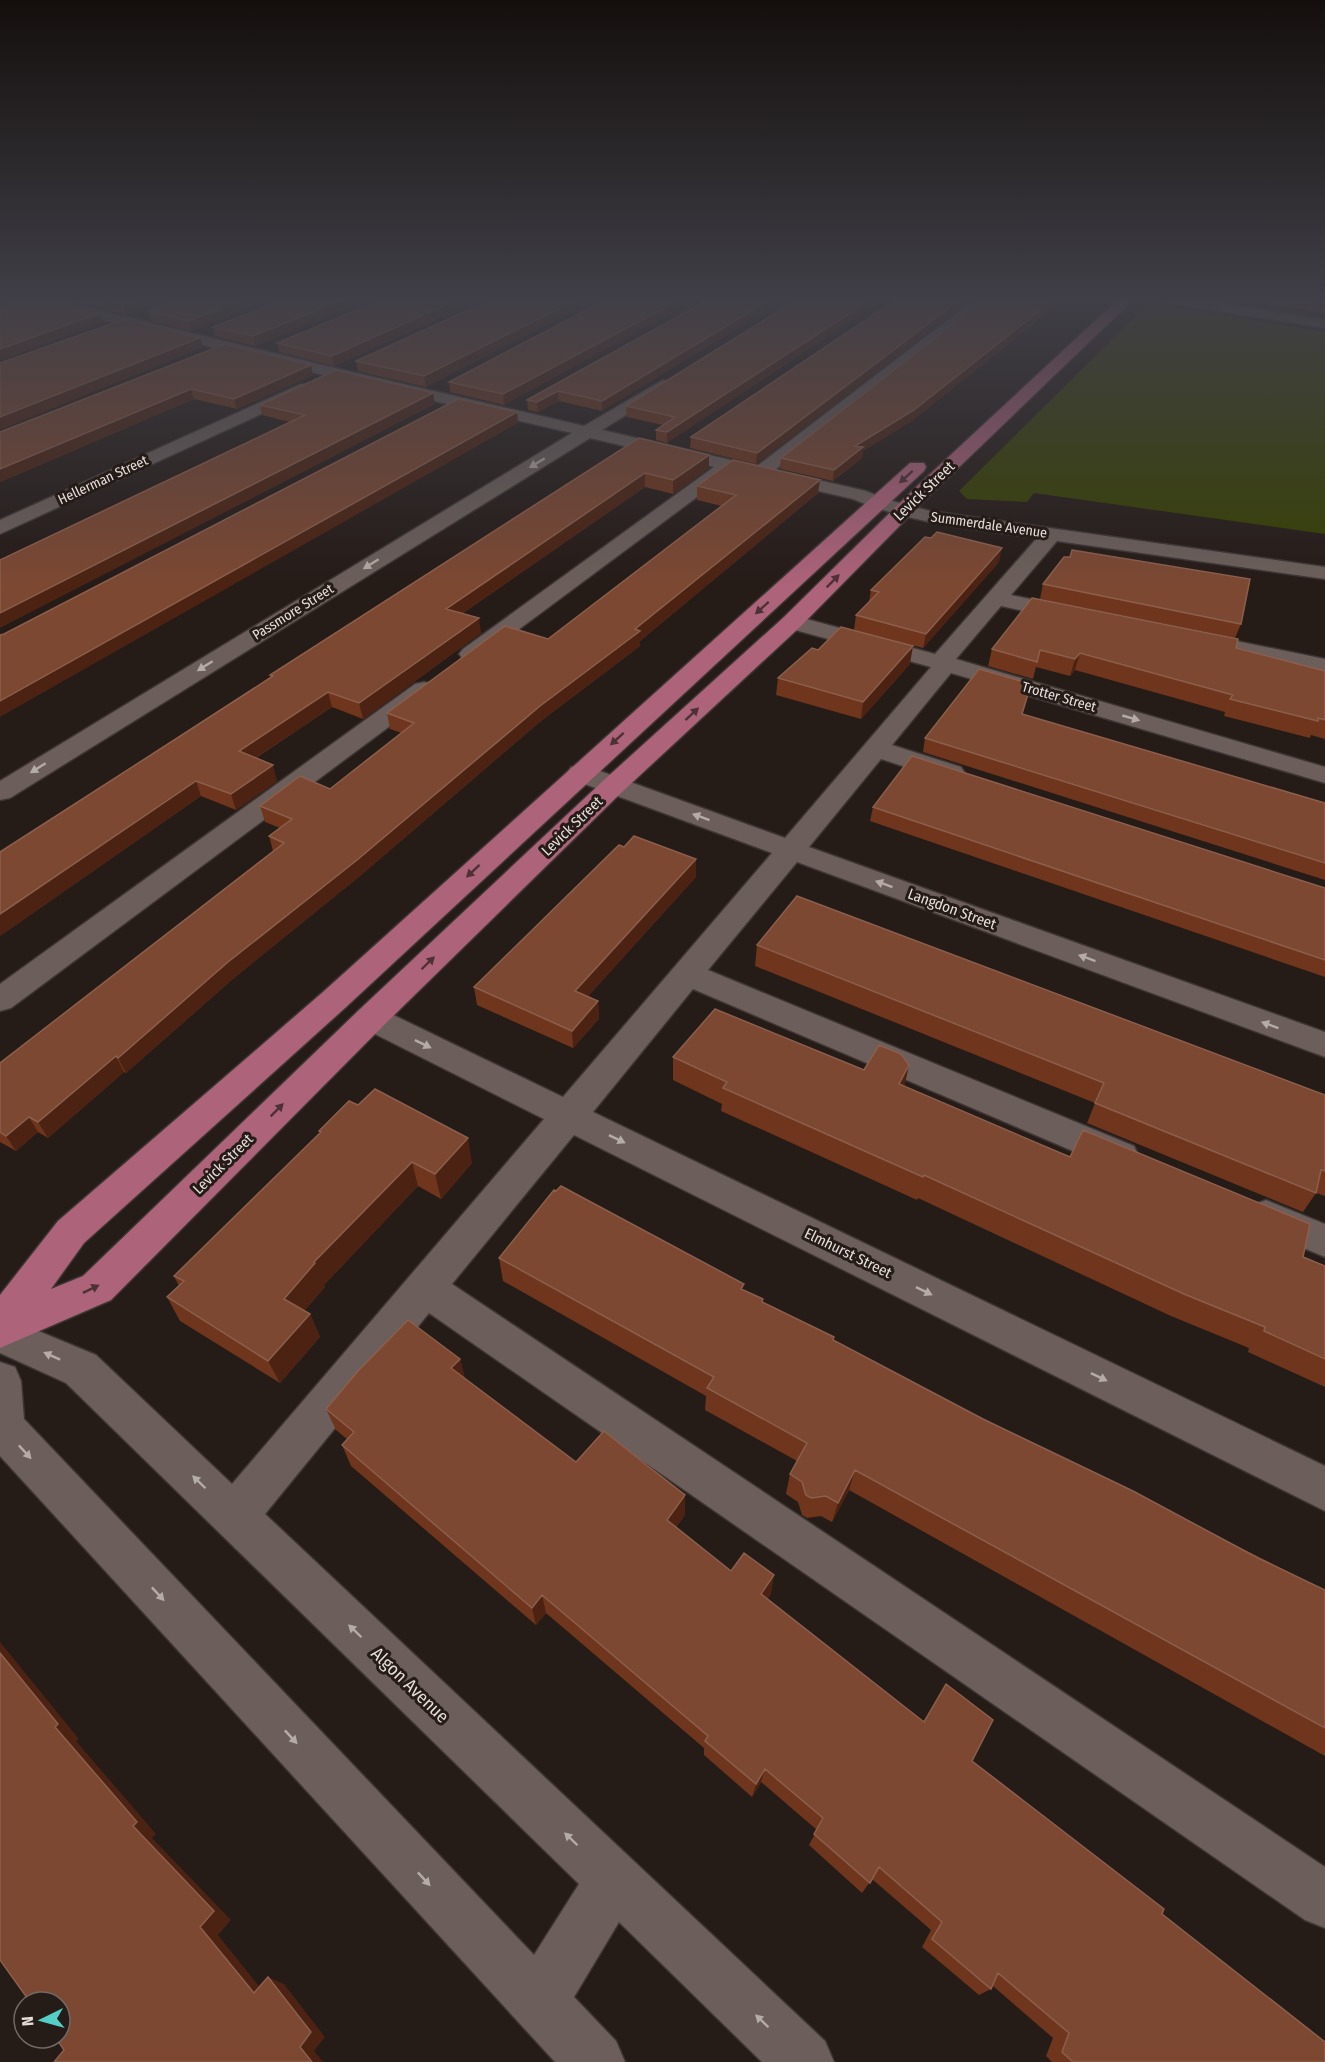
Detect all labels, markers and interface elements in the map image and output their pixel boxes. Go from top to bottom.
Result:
street label: Hellerman Street [55,452,151,508]
one-way arrow [529,457,545,468]
street label: Levick Street [890,457,958,525]
one-way arrow [899,470,914,483]
street label: Summerdale Avenue [930,508,1048,542]
one-way arrow [363,559,379,570]
one-way arrow [826,573,840,588]
street label: Passmore Street [249,580,337,644]
one-way arrow [755,601,769,615]
one-way arrow [196,661,213,672]
street label: Trotter Street [1020,678,1098,716]
one-way arrow [684,707,699,721]
one-way arrow [1122,714,1140,723]
one-way arrow [610,732,625,745]
one-way arrow [29,763,46,773]
street label: Levick Street [538,792,606,860]
one-way arrow [692,812,710,822]
one-way arrow [466,864,481,878]
one-way arrow [875,879,893,889]
street label: Langdon Street [905,885,999,933]
one-way arrow [1078,953,1096,963]
one-way arrow [421,957,435,971]
one-way arrow [1261,1020,1279,1029]
one-way arrow [415,1040,432,1049]
one-way arrow [270,1104,284,1118]
street label: Levick Street [189,1130,257,1198]
one-way arrow [609,1135,626,1144]
street label: Elmhurst Street [801,1224,895,1282]
one-way arrow [83,1284,100,1293]
one-way arrow [915,1286,932,1295]
one-way arrow [42,1351,60,1361]
one-way arrow [1090,1373,1107,1382]
one-way arrow [18,1444,32,1459]
one-way arrow [191,1475,206,1489]
one-way arrow [151,1587,165,1602]
one-way arrow [348,1625,362,1639]
street label: Algon Avenue [367,1642,454,1728]
one-way arrow [284,1729,298,1744]
one-way arrow [564,1832,579,1846]
one-way arrow [417,1872,431,1887]
north arrow [12,1990,72,2050]
one-way arrow [755,2015,769,2029]
text: N [18,2016,37,2027]

